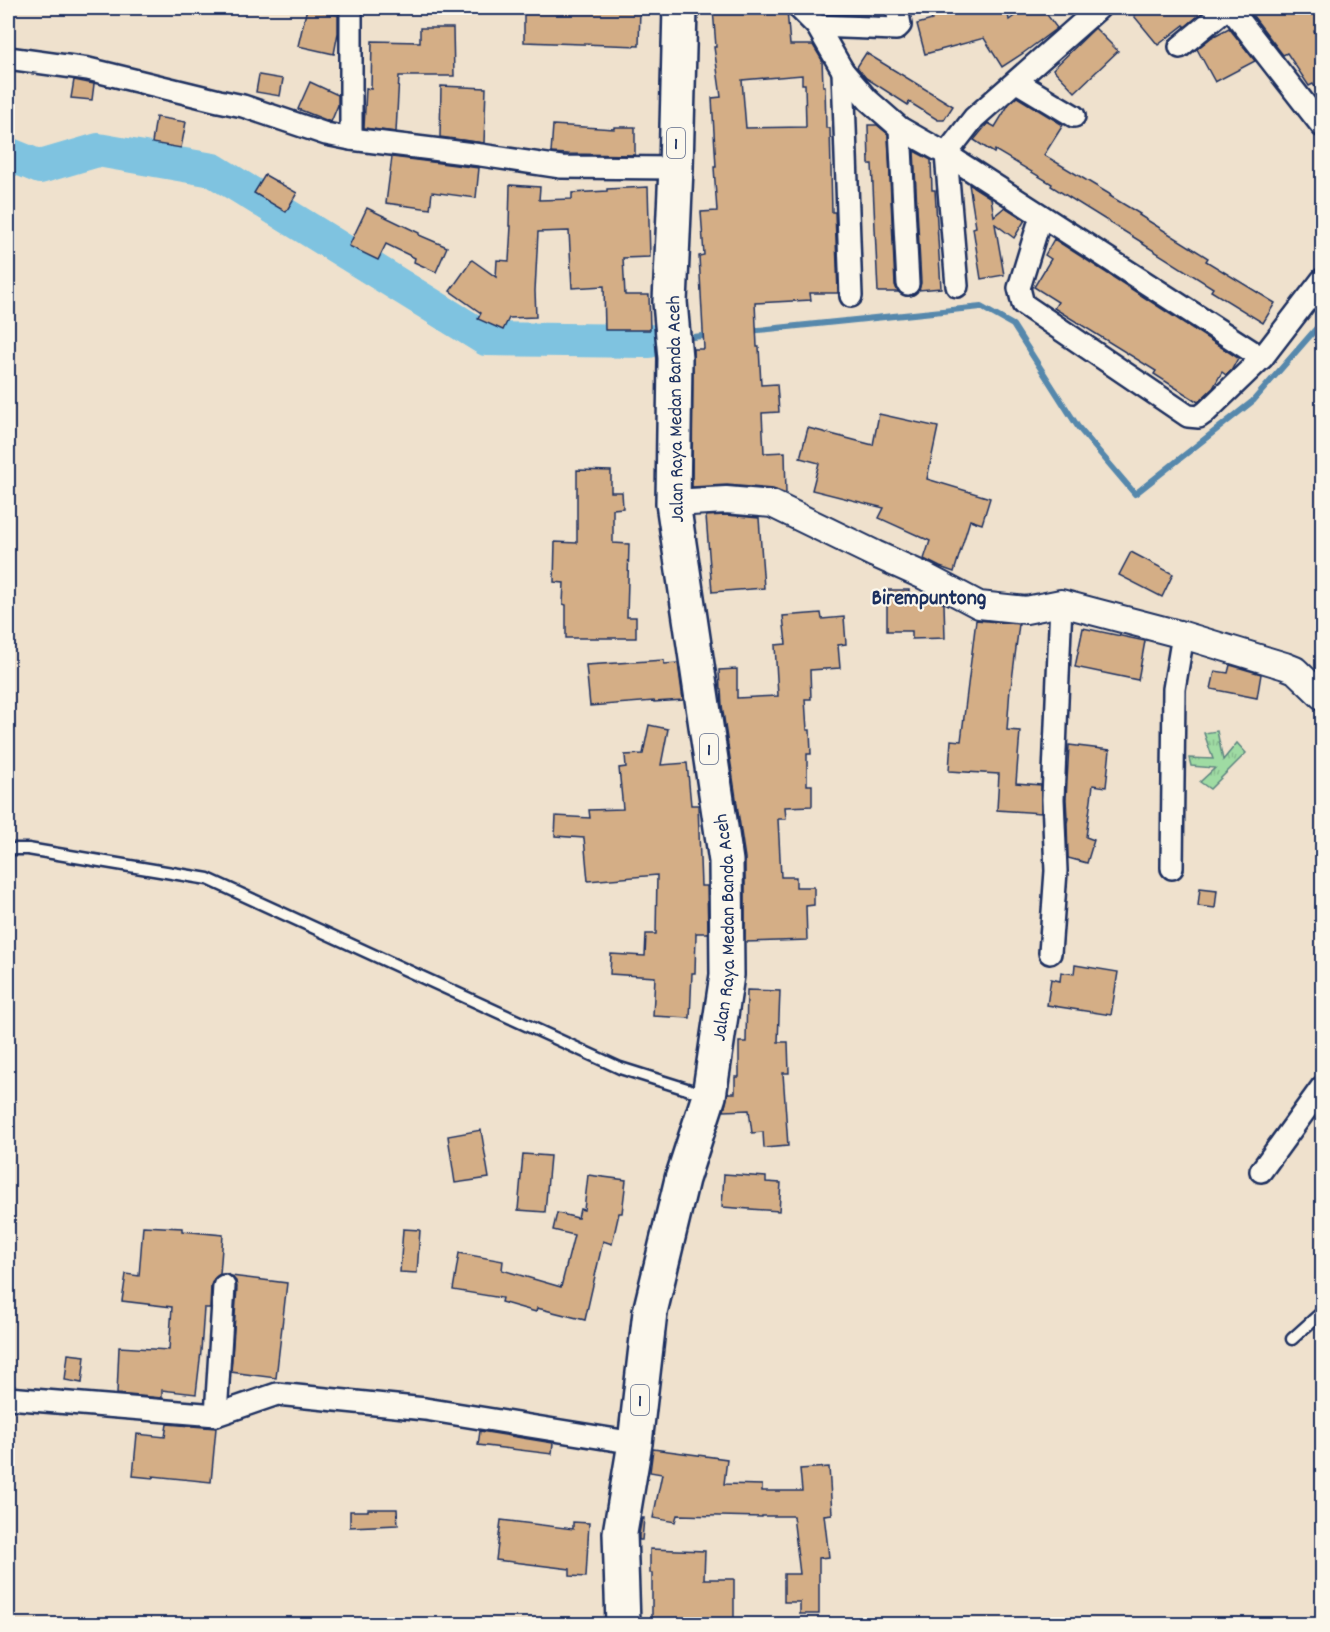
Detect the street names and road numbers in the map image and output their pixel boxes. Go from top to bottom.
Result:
road number: 1 [667,128,685,158]
street label: Jalan Raya Medan Banda Aceh [661,295,693,523]
road number: 1 [700,734,718,764]
street label: Jalan Raya Medan Banda Aceh [706,812,744,1043]
road number: 1 [631,1385,649,1415]

